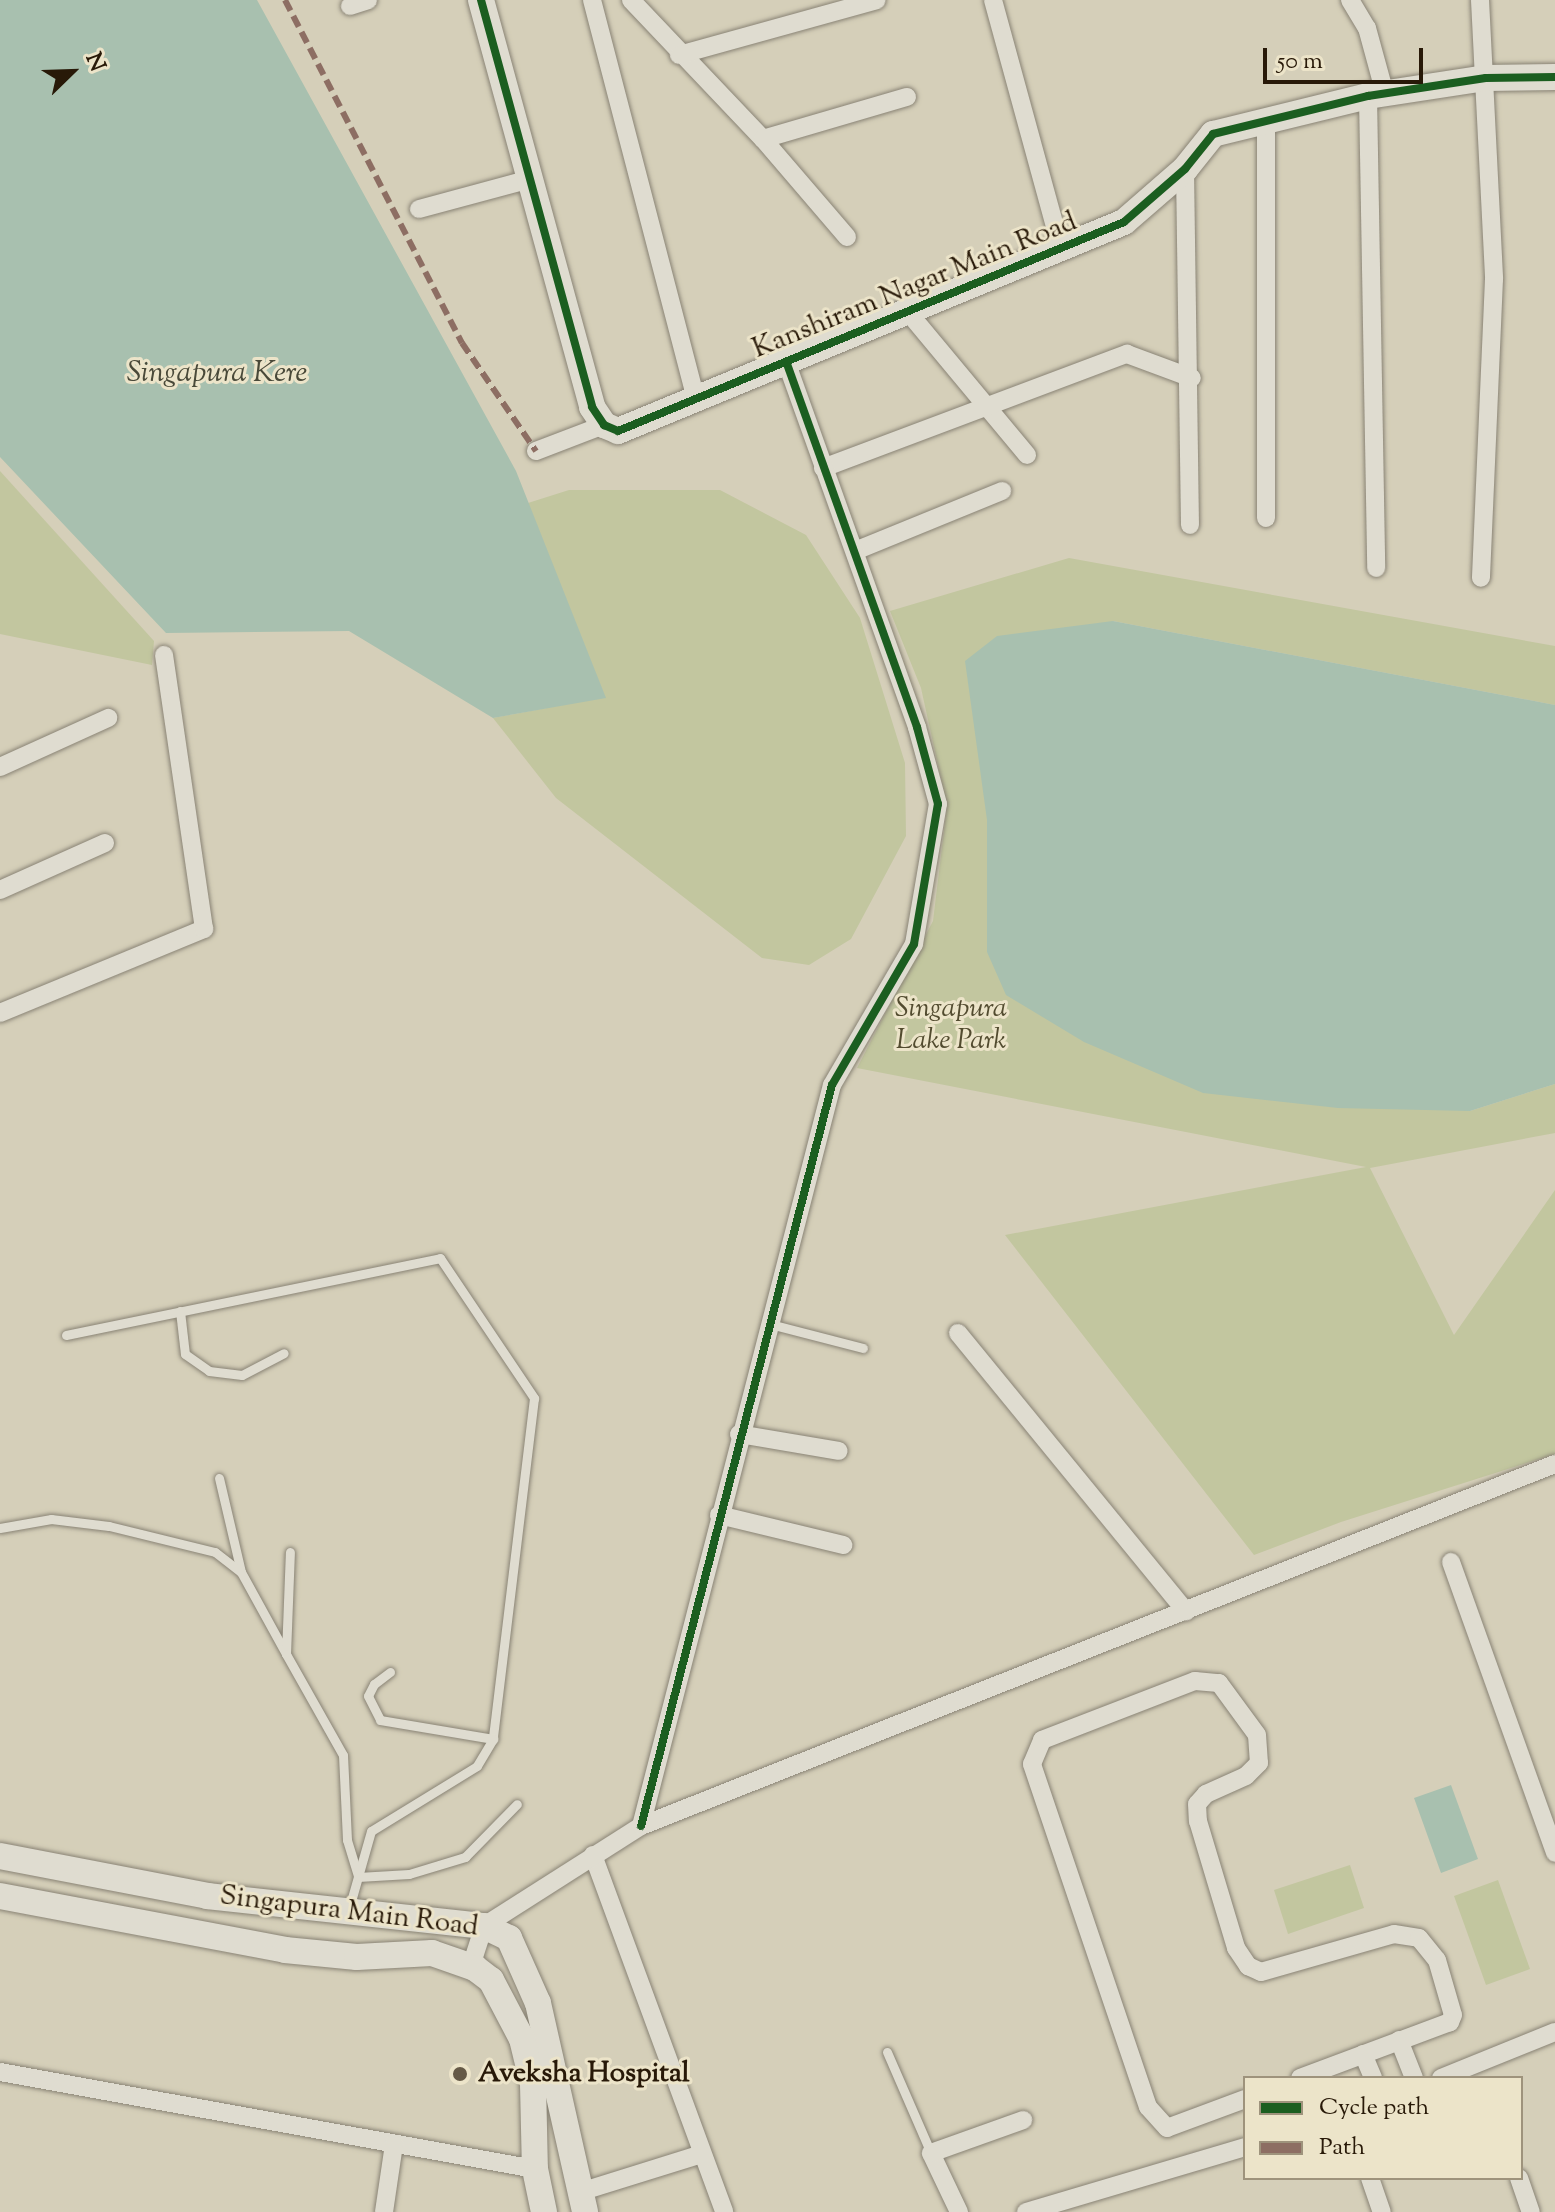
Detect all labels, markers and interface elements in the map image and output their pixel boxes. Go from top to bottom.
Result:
north arrow [32,32,112,112]
scale bar [1267,32,1427,82]
text: 50 m [1277,45,1323,79]
text: N [76,48,112,77]
street label: Kanshiram Nagar Main Road [748,205,1082,367]
water label: Singapura Kere [127,356,307,392]
park label: Singapura Lake Park [895,992,1007,1058]
street label: Singapura Main Road [218,1879,480,1945]
place label: Aveksha Hospital [478,2057,690,2091]
marker: Aveksha Hospital [449,2063,471,2085]
legend [1243,2076,1523,2180]
text: Cycle path [1319,2091,1429,2125]
text: Path [1319,2131,1365,2165]

